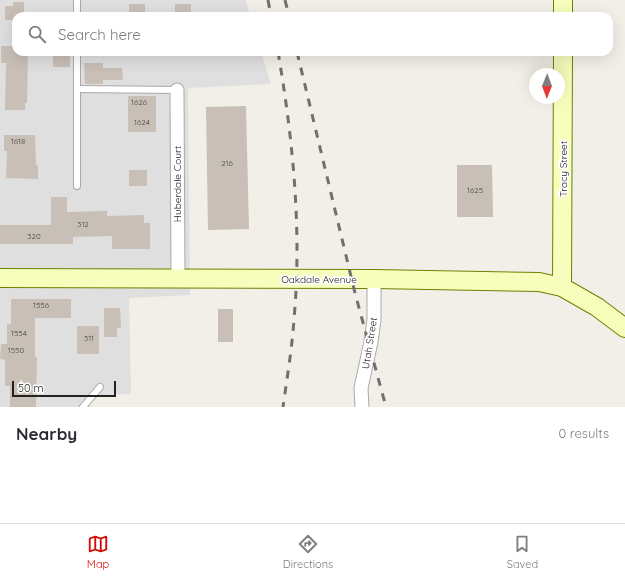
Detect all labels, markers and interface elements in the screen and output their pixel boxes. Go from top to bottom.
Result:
search box [12,12,613,56]
icon: search [26,23,48,45]
text: Search here [58,25,141,44]
north arrow [529,68,565,104]
house number: 1626 [131,97,148,107]
house number: 1624 [134,117,150,127]
house number: 1618 [11,136,25,146]
street label: Tracy Street [557,140,570,197]
street label: Huberdale Court [171,145,184,222]
house number: 216 [221,158,234,168]
house number: 1625 [467,185,483,195]
house number: 312 [77,219,89,229]
house number: 320 [27,231,41,241]
street label: Oakdale Avenue [281,273,357,286]
house number: 1556 [33,300,50,310]
street label: Utah Street [359,316,380,370]
house number: 1554 [11,328,27,338]
house number: 311 [84,333,94,343]
house number: 1550 [8,345,24,355]
scale bar [12,379,116,398]
text: 50 m [18,381,44,395]
text: Nearby [16,423,77,444]
text: 0 results [558,425,609,441]
tab: Map [87,533,109,571]
tab: Directions [283,533,333,571]
tab: Saved [507,533,538,571]

